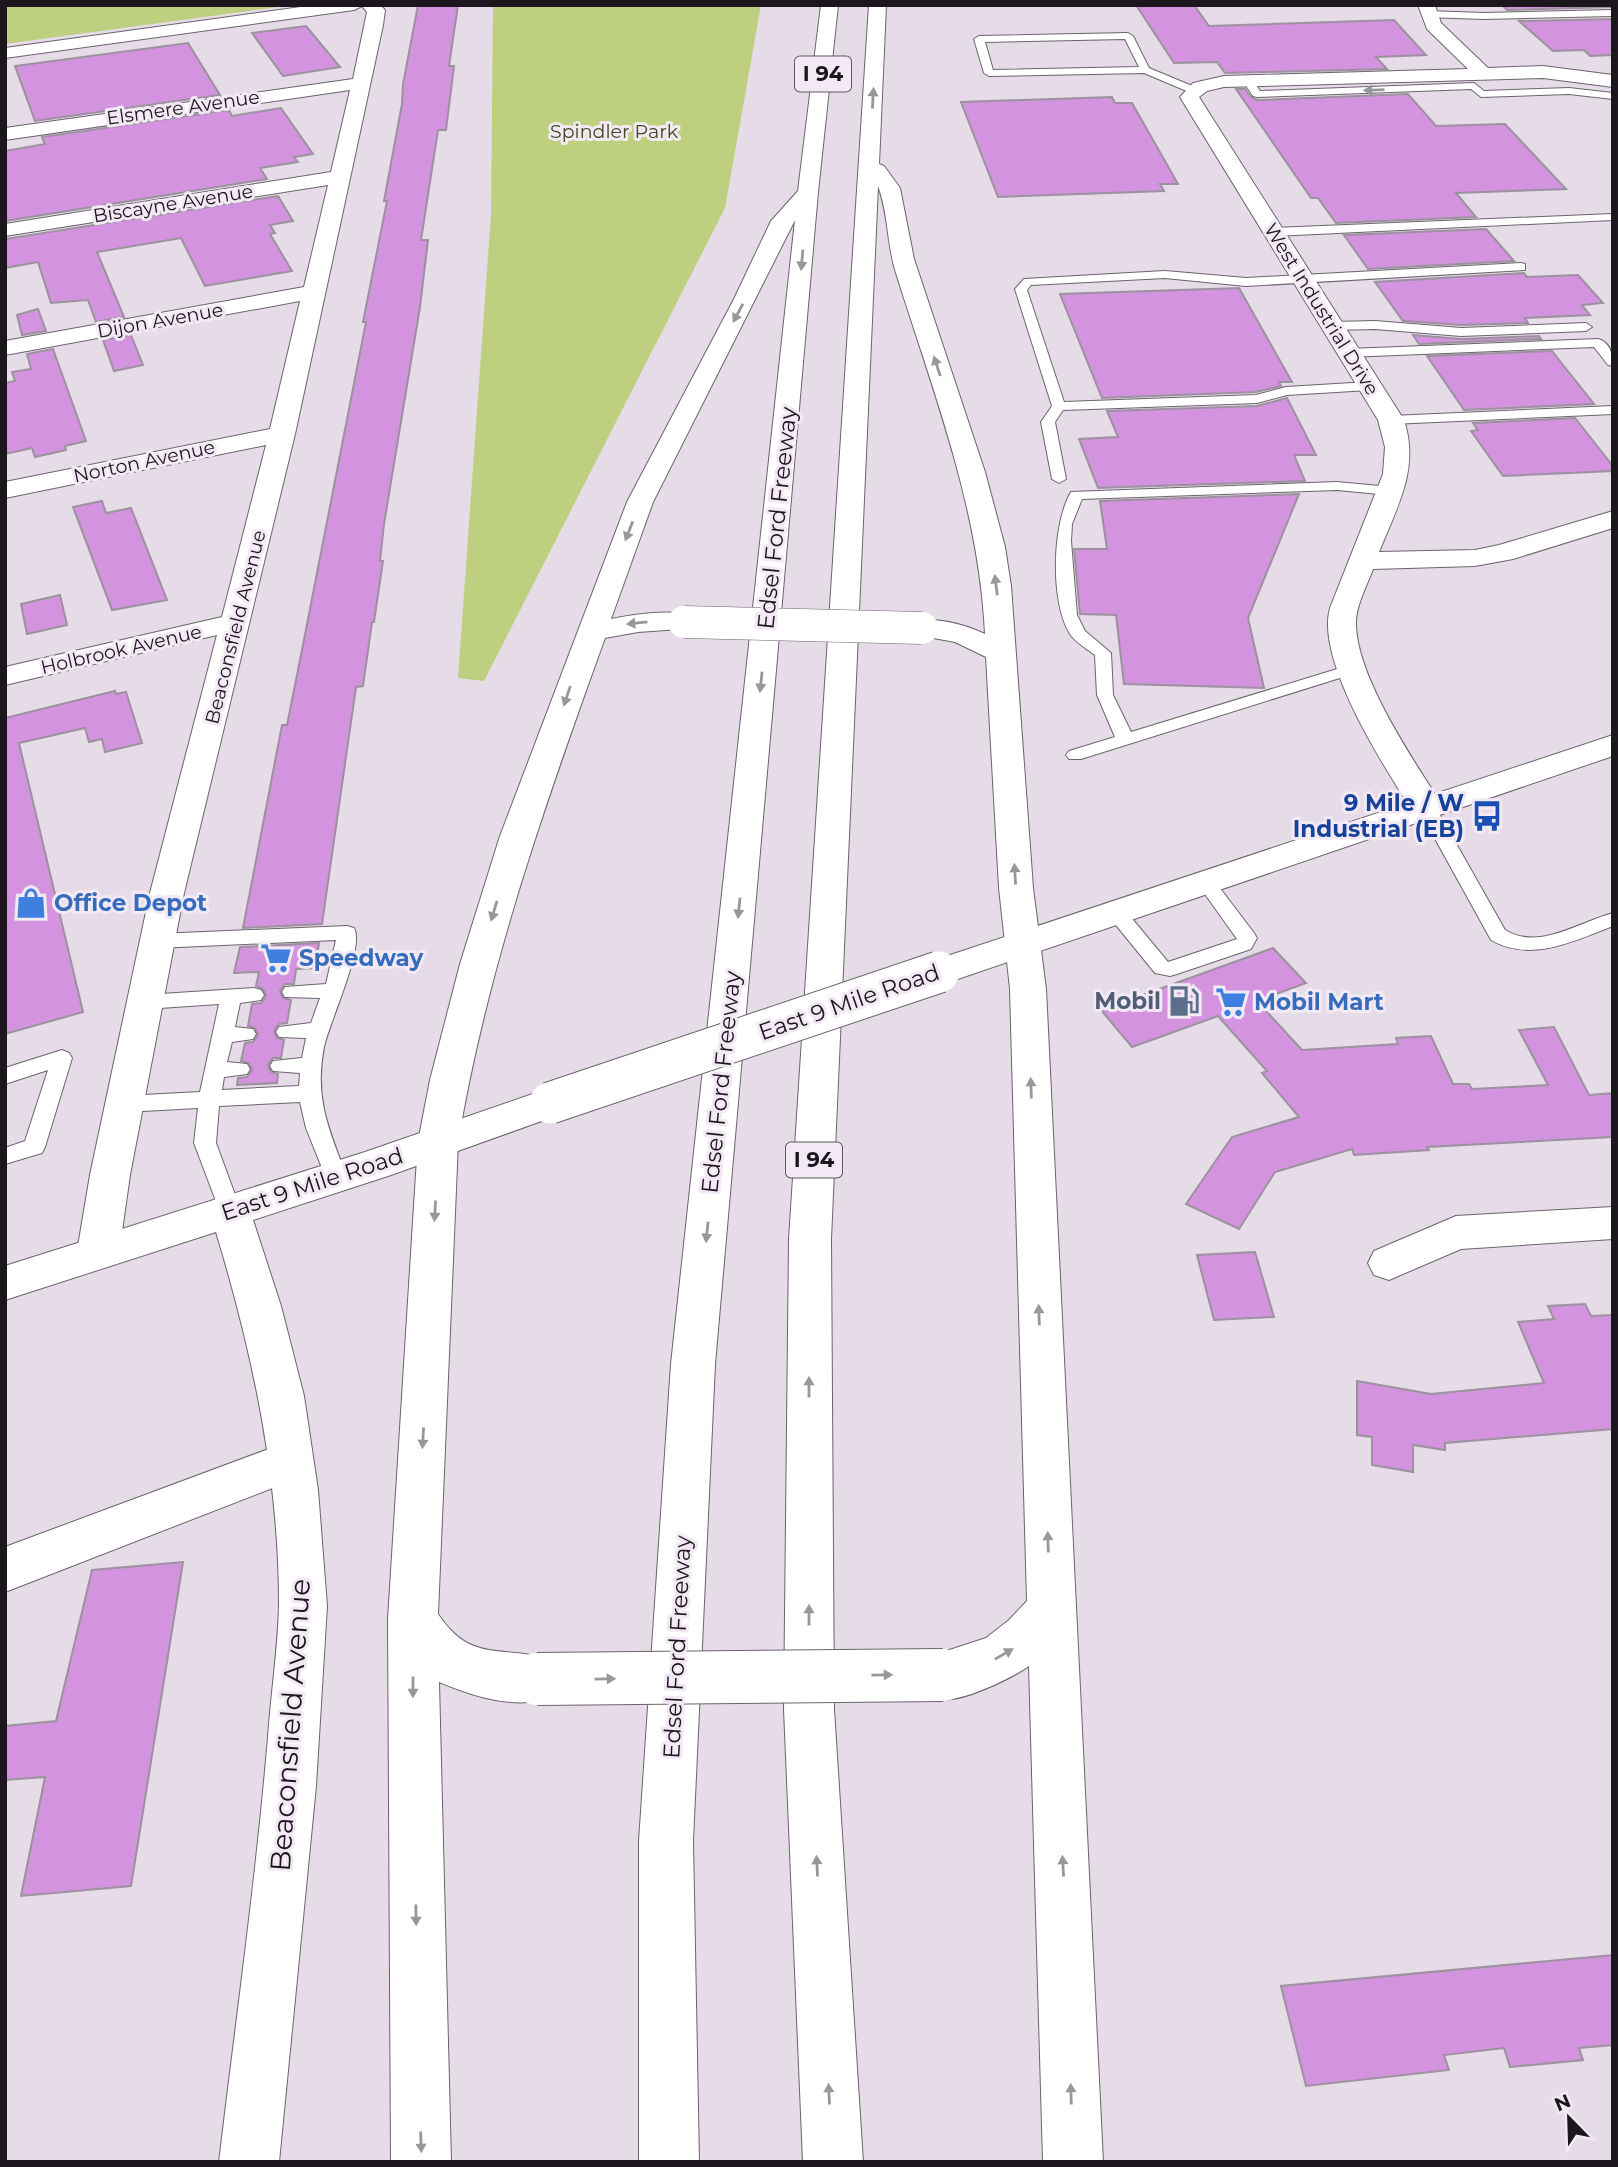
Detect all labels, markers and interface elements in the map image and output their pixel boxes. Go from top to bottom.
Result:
road number: I 94 [795,56,851,92]
one-way arrow [1363,84,1385,95]
street label: Elsmere Avenue [105,85,261,130]
one-way arrow [867,87,878,109]
park label: Spindler Park [550,120,679,143]
street label: Biscayne Avenue [91,179,255,227]
street label: West Industrial Drive [1259,219,1384,399]
one-way arrow [796,249,807,271]
street label: Dijon Avenue [95,298,225,343]
one-way arrow [732,304,744,324]
one-way arrow [931,355,942,376]
street label: Edsel Ford Freeway [751,405,803,631]
street label: Norton Avenue [71,435,217,488]
one-way arrow [623,521,634,542]
street label: Beaconsfield Avenue [200,528,271,726]
one-way arrow [991,574,1002,596]
one-way arrow [626,618,648,629]
street label: Holbrook Avenue [38,620,204,679]
one-way arrow [755,671,766,693]
one-way arrow [561,685,572,706]
place label: 9 Mile / W Industrial (EB) [1293,789,1464,843]
bus stop icon: 9 Mile / W Industrial (EB) [1470,799,1504,833]
one-way arrow [1009,862,1020,884]
shop icon: Office Depot [14,886,48,920]
place label: Office Depot [54,889,207,917]
one-way arrow [733,897,744,919]
one-way arrow [488,901,498,922]
supermarket icon: Speedway [259,941,293,975]
place label: Speedway [299,944,424,972]
street label: East 9 Mile Road [755,958,943,1046]
street label: Edsel Ford Freeway [695,969,747,1195]
fuel station icon: Mobil [1167,984,1201,1018]
supermarket icon: Mobil Mart [1214,985,1248,1019]
place label: Mobil [1094,987,1161,1015]
place label: Mobil Mart [1254,988,1384,1016]
one-way arrow [1026,1076,1037,1098]
street label: East 9 Mile Road [217,1141,407,1227]
road number: I 94 [786,1142,842,1178]
one-way arrow [430,1200,441,1222]
one-way arrow [701,1221,712,1243]
one-way arrow [1034,1304,1045,1326]
one-way arrow [804,1376,815,1398]
one-way arrow [417,1427,428,1449]
one-way arrow [1042,1531,1053,1553]
street label: Edsel Ford Freeway [657,1534,697,1759]
street label: Beaconsfield Avenue [263,1578,317,1872]
one-way arrow [803,1603,815,1625]
one-way arrow [994,1648,1013,1660]
one-way arrow [871,1669,893,1681]
one-way arrow [594,1673,616,1684]
one-way arrow [407,1677,419,1699]
one-way arrow [811,1855,822,1877]
one-way arrow [1057,1855,1068,1877]
one-way arrow [410,1904,422,1926]
one-way arrow [823,2082,834,2104]
one-way arrow [1066,2082,1077,2104]
north arrow [1534,2083,1604,2153]
text: N [1551,2089,1574,2116]
one-way arrow [415,2131,427,2153]

